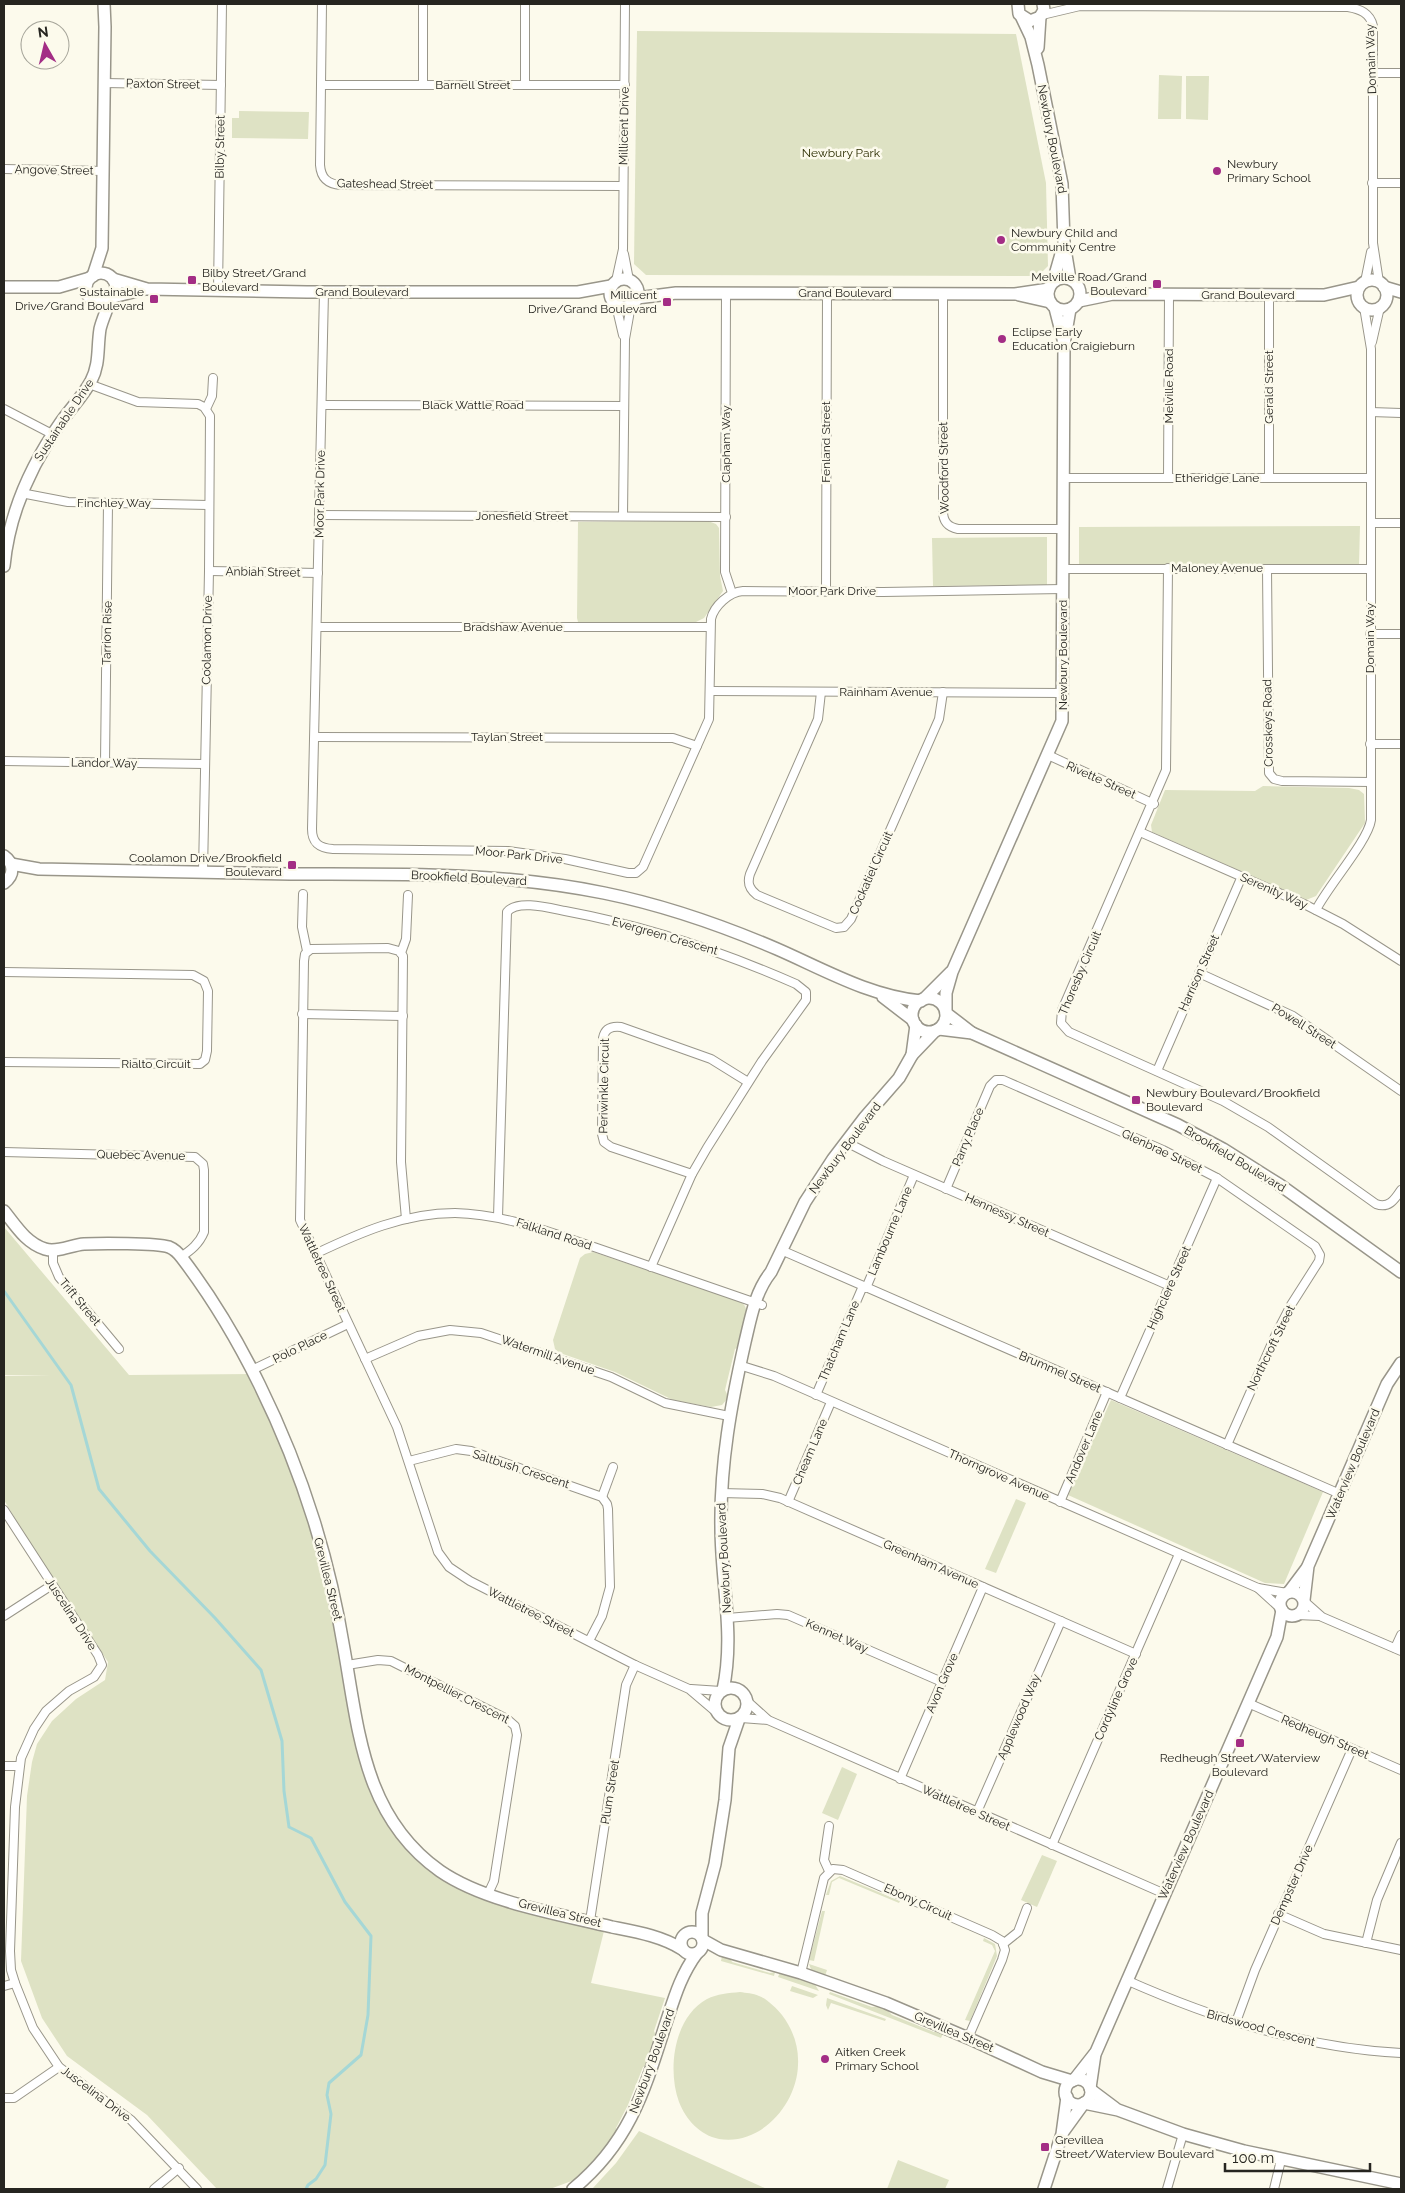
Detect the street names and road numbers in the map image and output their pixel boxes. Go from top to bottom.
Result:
street label: Domain Way [1363,23,1379,94]
street label: Paxton Street [126,76,200,92]
street label: Barnell Street [435,78,511,92]
street label: Newbury Boulevard [1035,83,1069,195]
street label: Millicent Drive [616,87,632,165]
street label: Bilby Street [212,115,228,179]
street label: Angove Street [14,162,94,178]
street label: Gateshead Street [337,176,433,192]
street label: Grand Boulevard [315,285,409,299]
street label: Grand Boulevard [798,286,892,300]
street label: Grand Boulevard [1201,288,1295,302]
street label: Melville Road [1162,349,1176,423]
street label: Gerald Street [1262,350,1276,424]
street label: Sustainable Drive [31,376,97,464]
street label: Black Wattle Road [422,398,524,412]
street label: Fenland Street [819,401,833,483]
street label: Clapham Way [719,405,733,483]
street label: Woodford Street [936,422,952,514]
street label: Moor Park Drive [312,450,328,538]
street label: Etheridge Lane [1175,471,1259,485]
street label: Finchley Way [77,496,151,510]
street label: Jonesfield Street [476,509,568,523]
street label: Maloney Avenue [1171,561,1263,575]
street label: Anbiah Street [225,564,301,580]
street label: Moor Park Drive [788,584,876,598]
street label: Coolamon Drive [199,595,215,685]
street label: Newbury Boulevard [1056,600,1070,710]
street label: Tarrion Rise [99,601,115,665]
street label: Domain Way [1363,602,1377,673]
street label: Bradshaw Avenue [463,620,563,634]
street label: Crosskeys Road [1260,679,1276,767]
street label: Rainham Avenue [839,685,933,699]
street label: Taylan Street [471,730,543,744]
street label: Landor Way [71,755,138,771]
street label: Rivette Street [1064,758,1138,802]
street label: Cockatiel Circuit [846,829,896,917]
street label: Moor Park Drive [475,843,563,867]
street label: Brookfield Boulevard [411,868,527,888]
street label: Serenity Way [1238,870,1310,912]
street label: Evergreen Crescent [610,914,720,958]
street label: Thoresby Circuit [1056,929,1104,1017]
street label: Harrison Street [1176,932,1222,1014]
street label: Powell Street [1269,1001,1339,1051]
street label: Periwinkle Circuit [596,1038,612,1134]
street label: Rialto Circuit [121,1057,191,1071]
street label: Newbury Boulevard [806,1100,884,1196]
street label: Parry Place [949,1106,987,1168]
street label: Brookfield Boulevard [1182,1123,1288,1195]
street label: Glenbrae Street [1119,1126,1205,1176]
street label: Quebec Avenue [96,1147,186,1163]
street label: Lambourne Lane [865,1184,915,1278]
street label: Hennessy Street [963,1190,1051,1240]
street label: Falkland Road [514,1215,594,1253]
street label: Wattletree Street [296,1222,348,1314]
street label: Highclere Street [1144,1244,1194,1332]
street label: Trift Street [56,1276,104,1328]
street label: Thatcham Lane [816,1298,862,1384]
street label: Northcroft Street [1244,1303,1298,1393]
street label: Polo Place [271,1328,329,1366]
street label: Watermill Avenue [499,1332,597,1378]
street label: Brummel Street [1017,1348,1103,1396]
street label: Waterview Boulevard [1323,1407,1383,1521]
street label: Andover Lane [1062,1409,1106,1485]
street label: Cheam Lane [790,1417,830,1487]
street label: Thorngrove Avenue [946,1446,1052,1504]
street label: Saltbush Crescent [471,1447,571,1491]
street label: Newbury Boulevard [714,1502,734,1614]
street label: Grevillea Street [311,1536,345,1622]
street label: Greenham Avenue [881,1537,981,1591]
street label: Juscelina Drive [42,1575,100,1653]
street label: Wattletree Street [485,1584,577,1640]
street label: Kennet Way [804,1616,871,1656]
street label: Avon Grove [923,1651,961,1715]
street label: Cordyline Grove [1091,1655,1141,1743]
street label: Montpellier Crescent [402,1661,512,1727]
street label: Applewood Way [995,1672,1044,1762]
street label: Redheugh Street [1279,1712,1371,1762]
street label: Plum Street [598,1759,622,1825]
street label: Wattletree Street [920,1782,1012,1834]
street label: Waterview Boulevard [1155,1788,1217,1902]
street label: Dempster Drive [1268,1843,1316,1927]
street label: Ebony Circuit [882,1881,954,1923]
street label: Grevillea Street [517,1896,603,1930]
street label: Newbury Boulevard [627,2007,677,2115]
street label: Birdswood Crescent [1205,2007,1317,2049]
street label: Grevillea Street [912,2009,996,2055]
street label: Juscelina Drive [59,2063,133,2125]

